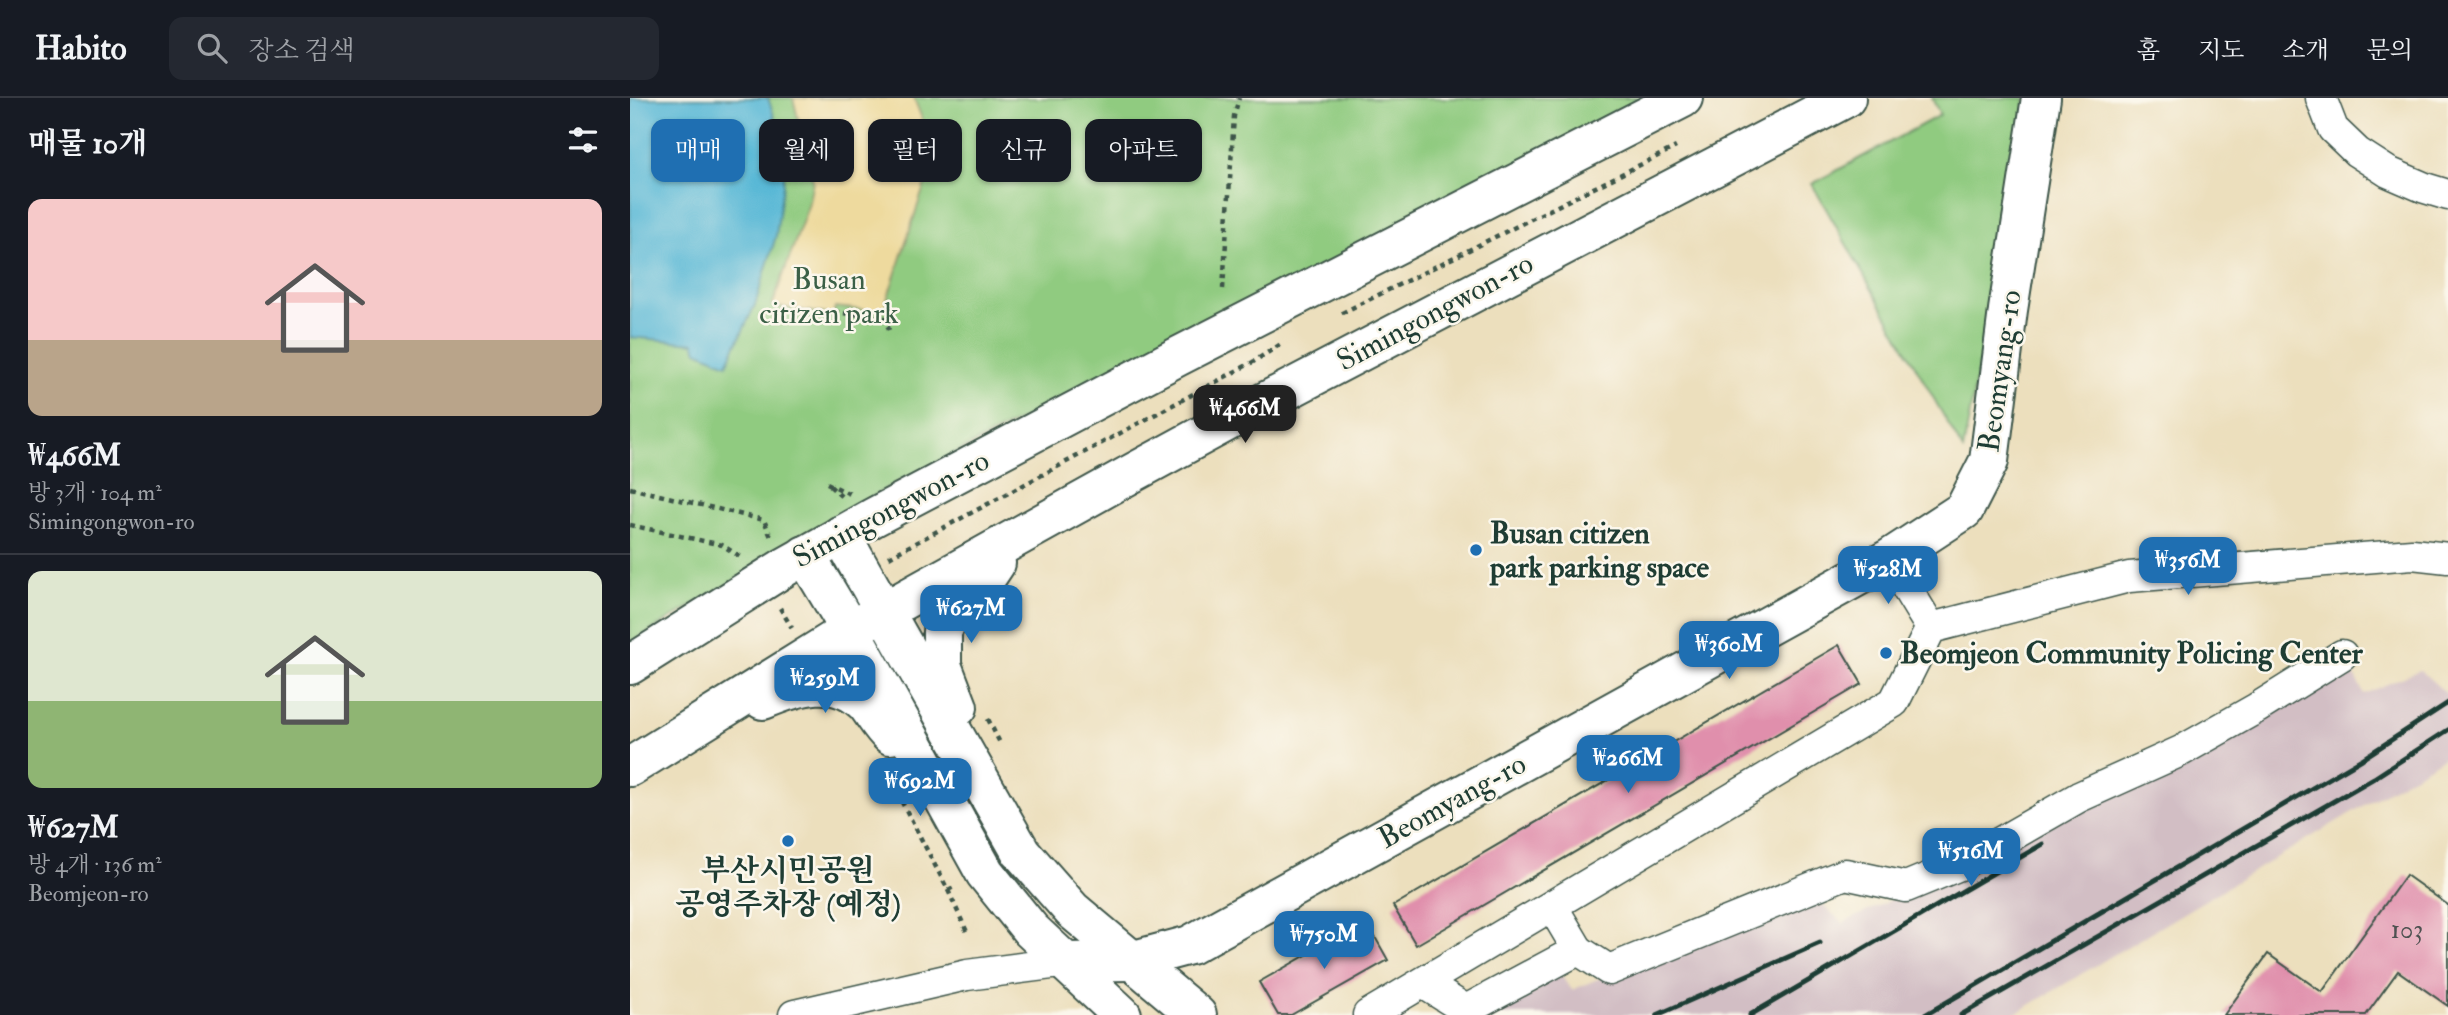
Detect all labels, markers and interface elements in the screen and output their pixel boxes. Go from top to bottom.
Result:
search box [169,17,659,80]
text: Habito [35,28,127,69]
icon: search [193,29,231,67]
text: 장소 검색 [249,35,355,67]
text: 홈 [2137,35,2160,66]
text: 지도 [2198,35,2244,66]
text: 소개 [2282,35,2329,66]
text: 문의 [2367,35,2413,66]
chip: 매매 [651,119,745,182]
chip: 월세 [759,119,854,182]
chip: 필터 [868,119,962,182]
chip: 신규 [976,119,1071,182]
chip: 아파트 [1085,119,1202,182]
icon: filters [564,121,602,159]
text: 매물 10개 [28,125,147,162]
icon: home [252,245,378,371]
street label: Simingongwon-ro [1330,245,1540,379]
park label: Busan citizen park [759,261,899,332]
street label: Beomyang-ro [1970,288,2030,454]
pin: ₩466M [1196,386,1294,445]
text: ₩466M [1209,393,1281,422]
text: ₩466M [28,437,121,474]
street label: Simingongwon-ro [786,442,996,576]
text: 방 3개 · 104 m² [28,478,162,507]
text: Simingongwon-ro [28,507,194,536]
place label: Busan citizen park parking space [1489,515,1710,586]
pin: ₩356M [2139,538,2237,597]
marker: Busan citizen park parking space [1468,542,1484,558]
text: ₩356M [2155,545,2221,574]
pin: ₩528M [1839,546,1937,606]
text: ₩528M [1854,554,1922,583]
pin: ₩627M [922,586,1020,645]
text: ₩627M [936,593,1006,622]
icon: home [252,617,378,743]
pin: ₩360M [1680,622,1778,681]
text: ₩360M [1695,629,1763,658]
place label: Beomjeon Community Policing Center [1900,635,2363,672]
marker: Beomjeon Community Policing Center [1878,645,1894,661]
pin: ₩259M [776,656,874,715]
text: ₩259M [790,663,860,692]
pin: ₩266M [1579,736,1677,795]
text: ₩266M [1593,743,1663,772]
street label: Beomyang-ro [1372,745,1532,857]
pin: ₩692M [871,758,969,818]
text: ₩692M [885,766,955,795]
text: ₩627M [28,809,119,846]
pin: ₩516M [1922,828,2020,888]
marker: 부산시민공원 공영주차장 (예정) [780,833,796,849]
text: ₩516M [1938,836,2004,865]
text: 방 4개 · 136 m² [28,850,162,879]
place label: 부산시민공원 공영주차장 (예정) [675,852,901,923]
text: Beomjeon-ro [28,879,149,908]
pin: ₩750M [1275,912,1373,971]
house number: 103 [2391,914,2423,946]
text: ₩750M [1290,919,1358,948]

